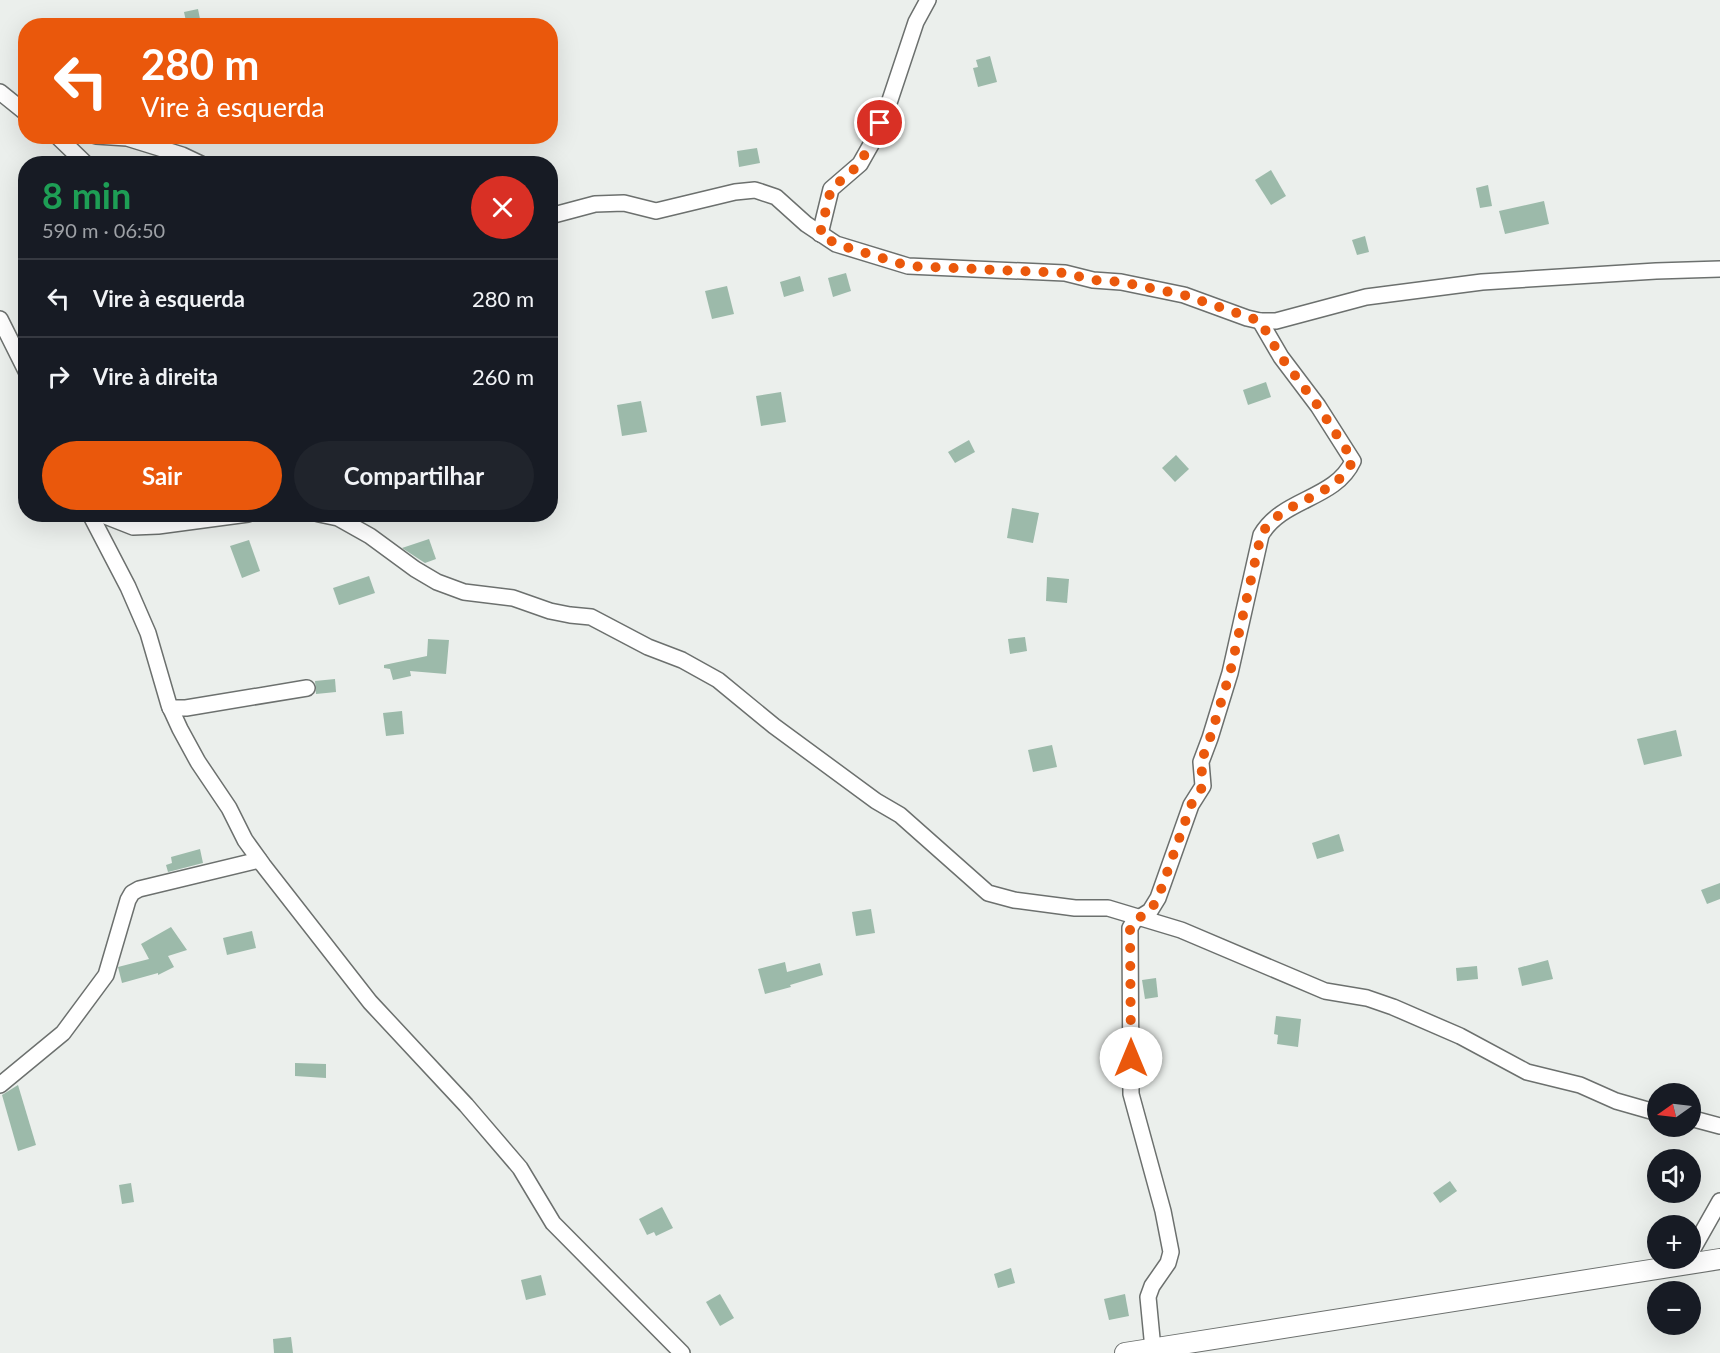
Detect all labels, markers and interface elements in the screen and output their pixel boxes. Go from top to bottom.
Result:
text: 280 m [141,39,259,89]
icon: left [42,42,120,120]
text: Vire à esquerda [141,90,325,123]
pin [854,97,905,148]
icon: arrive [863,106,896,139]
text: 8 min [42,173,131,217]
button: close [471,176,534,239]
text: 590 m · 06:50 [42,218,165,242]
icon: left [42,282,75,315]
text: Vire à esquerda [93,285,245,312]
text: 280 m [472,285,534,312]
icon: right [42,360,75,393]
text: Vire à direita [93,363,218,390]
text: 260 m [472,363,534,390]
button: Sair [42,441,282,510]
button: Compartilhar [294,441,534,510]
position arrow [1099,1026,1163,1090]
north arrow [1647,1083,1701,1137]
map controls [1647,1083,1701,1335]
button: sound [1647,1149,1701,1203]
button: + [1647,1215,1701,1269]
button: − [1647,1281,1701,1335]

